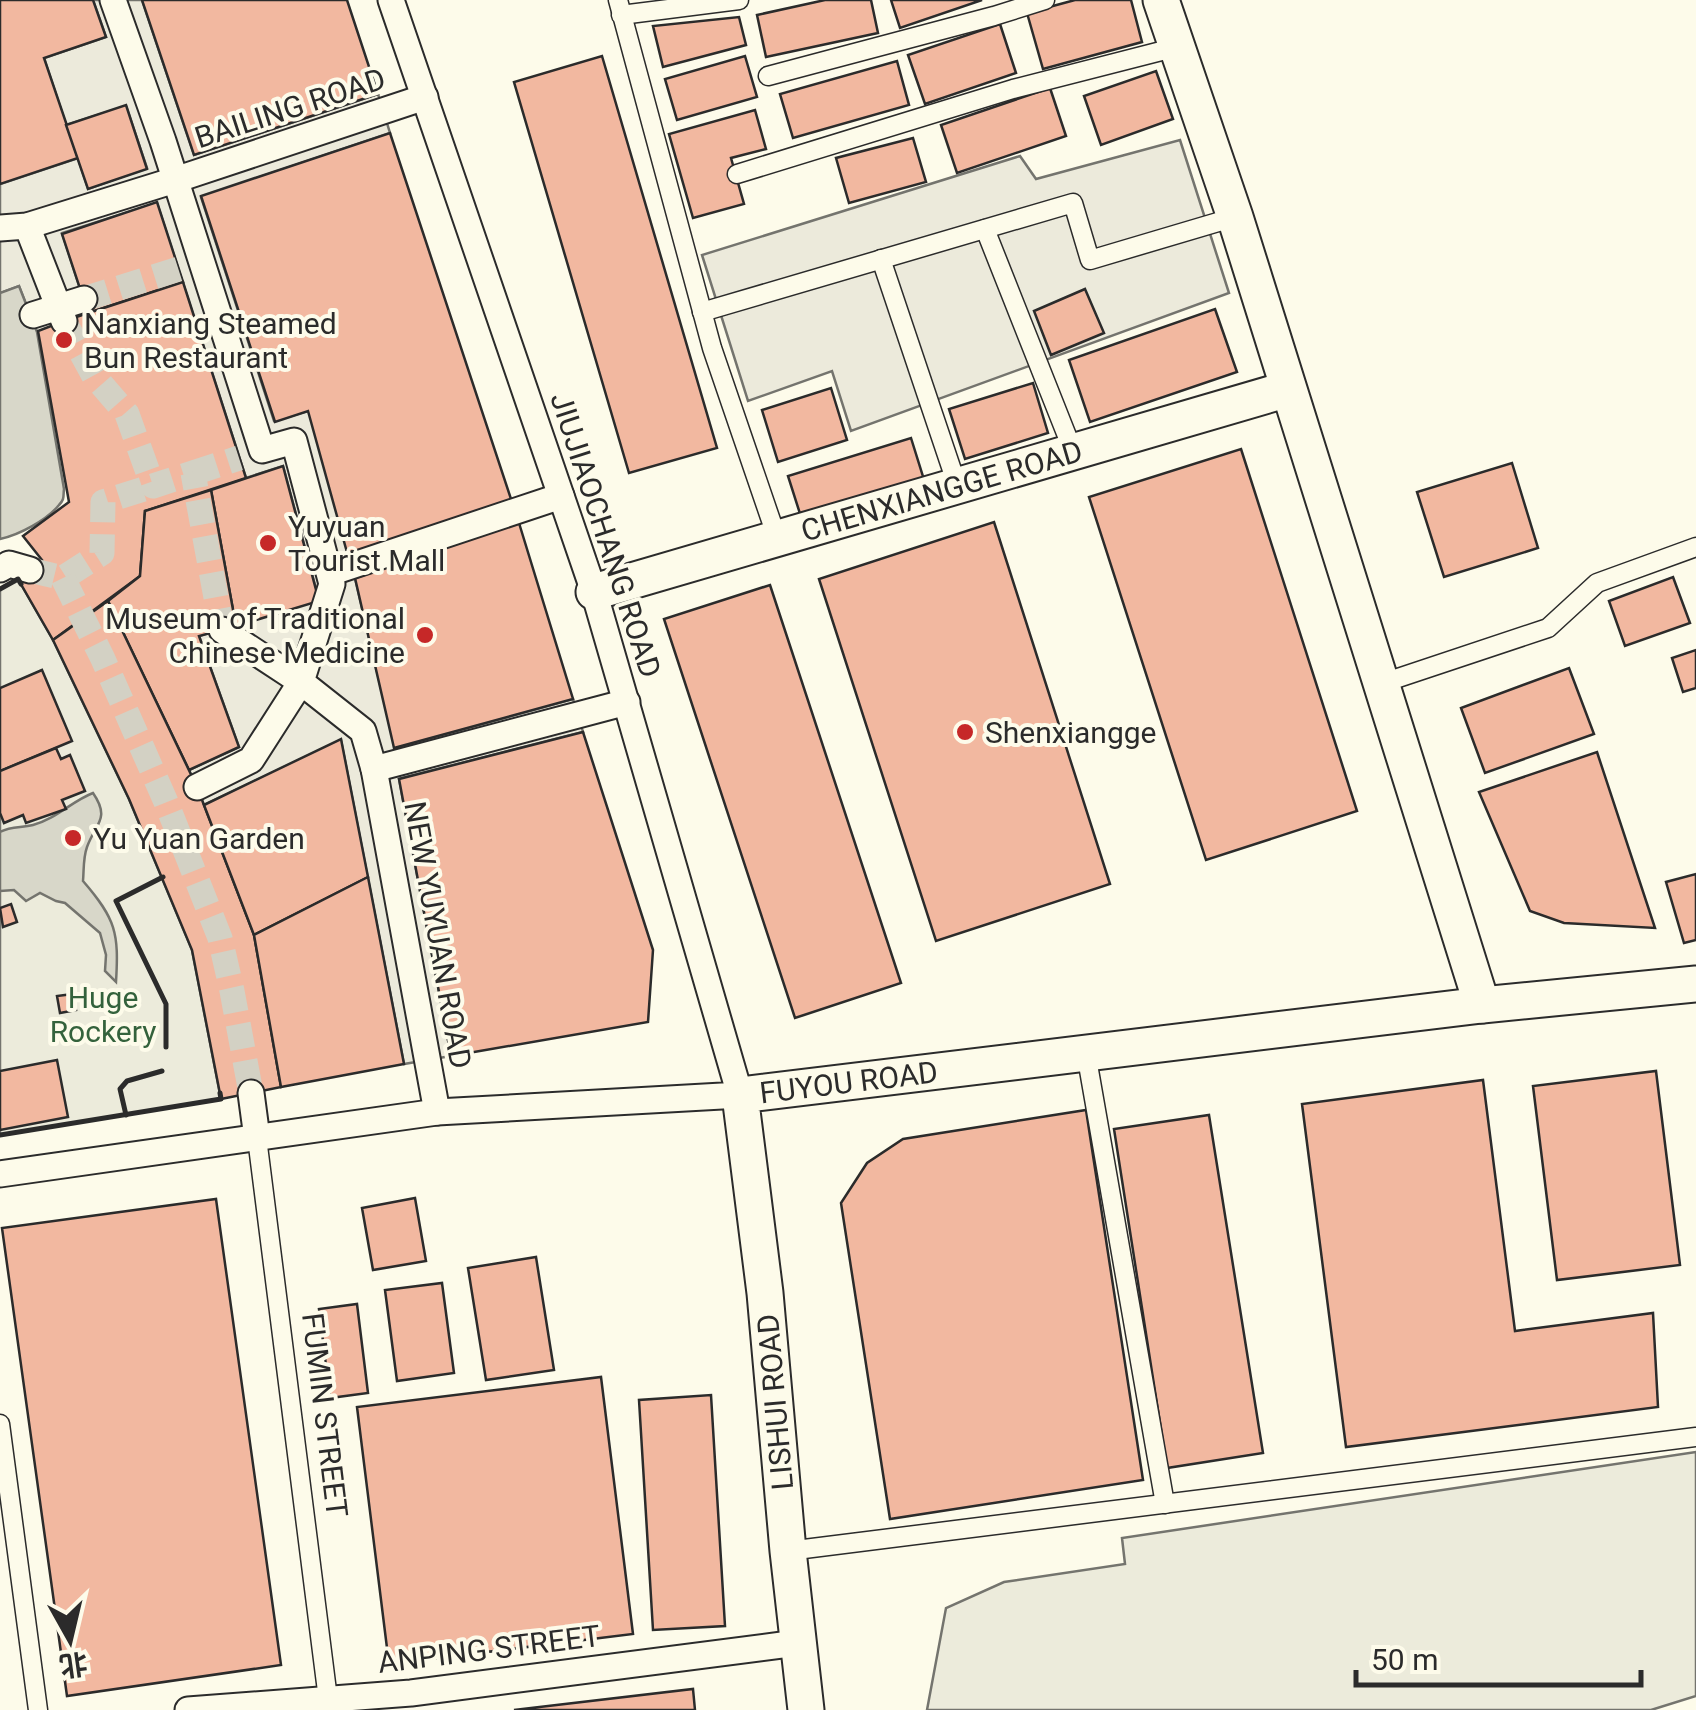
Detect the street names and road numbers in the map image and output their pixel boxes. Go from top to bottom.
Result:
street label: BAILING ROAD [190,61,390,155]
street label: JIUJIAOCHANG ROAD [543,388,669,682]
street label: CHENXIANGGE ROAD [797,433,1086,548]
street label: NEW YUYUAN ROAD [397,799,479,1071]
street label: FUYOU ROAD [757,1054,940,1110]
street label: FUMIN STREET [295,1311,355,1519]
street label: LISHUI ROAD [750,1312,800,1492]
street label: ANPING STREET [376,1618,602,1680]

